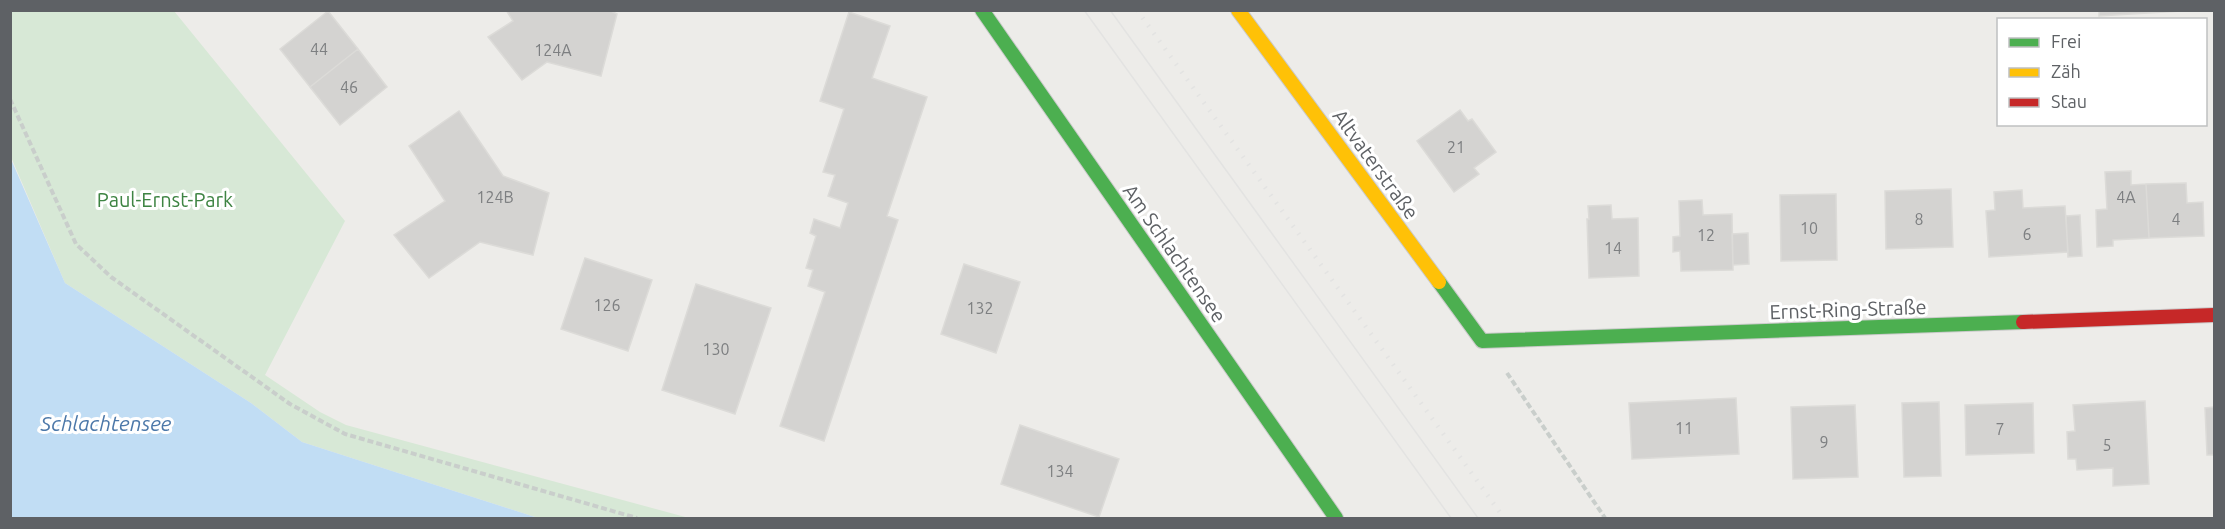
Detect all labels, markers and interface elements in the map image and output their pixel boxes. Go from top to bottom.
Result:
legend [1997,18,2207,126]
text: Frei [2051,31,2081,51]
house number: 44 [310,40,328,58]
house number: 124A [534,41,572,59]
text: Zäh [2051,61,2081,81]
house number: 46 [340,78,358,96]
text: Stau [2051,91,2087,111]
street label: Altvaterstraße [1328,105,1424,223]
house number: 21 [1447,138,1465,156]
street label: Am Schlachtensee [1119,179,1231,327]
park label: Paul-Ernst-Park [97,188,233,211]
house number: 124B [476,188,514,206]
house number: 4A [2116,188,2136,206]
house number: 8 [1914,210,1924,228]
house number: 4 [2171,210,2181,228]
house number: 10 [1800,219,1818,237]
house number: 6 [2022,225,2032,243]
house number: 12 [1697,226,1715,244]
house number: 14 [1604,239,1622,257]
street label: Ernst-Ring-Straße [1769,295,1927,323]
house number: 126 [593,296,621,314]
house number: 132 [966,299,994,317]
house number: 130 [702,340,730,358]
water label: Schlachtensee [40,411,172,435]
house number: 11 [1675,419,1693,437]
house number: 7 [1995,420,2005,438]
house number: 9 [1819,433,1829,451]
house number: 5 [2102,436,2112,454]
house number: 134 [1046,462,1074,480]

